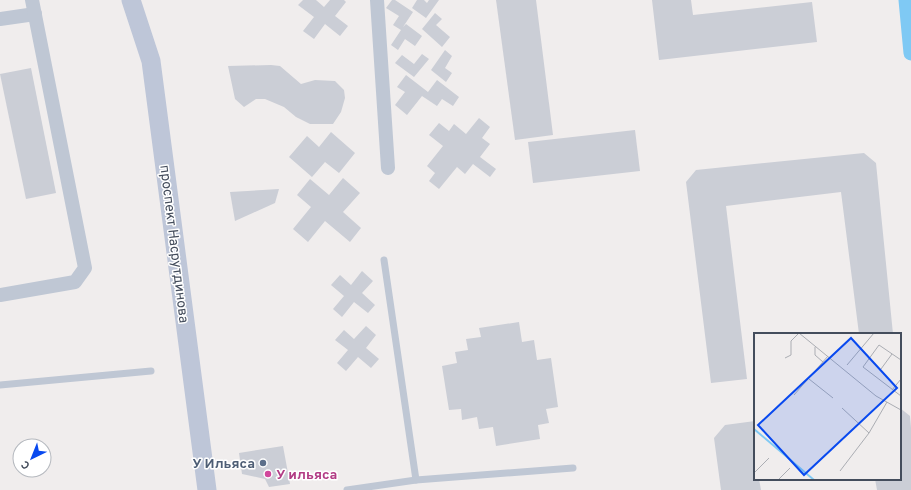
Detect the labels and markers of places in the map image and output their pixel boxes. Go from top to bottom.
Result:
place label: У Ильяса [192,456,255,473]
marker: У Ильяса [258,458,268,468]
place label: У ильяса [276,467,337,484]
marker: У ильяса [263,469,273,479]

